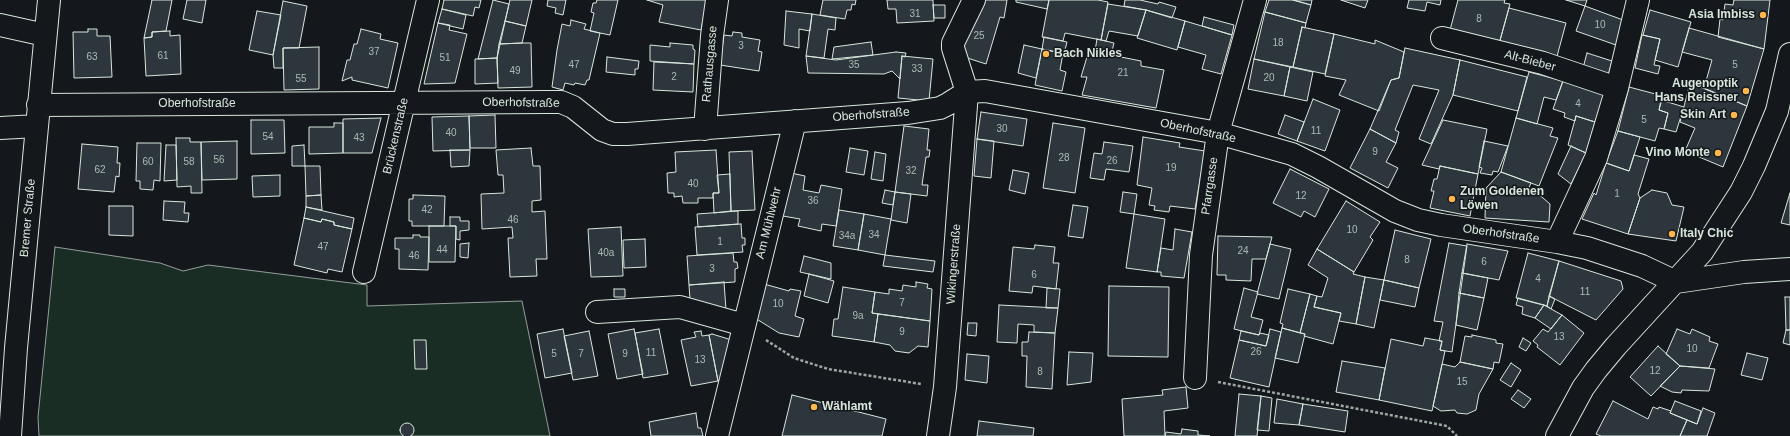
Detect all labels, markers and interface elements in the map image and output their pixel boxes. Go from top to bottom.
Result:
house number: 31 [909,8,921,20]
place label: Asia Imbiss [1688,8,1755,22]
marker: Asia Imbiss [1758,10,1768,20]
house number: 8 [1476,13,1482,25]
house number: 10 [1594,19,1606,31]
street label: Rathausgasse [699,25,721,103]
house number: 25 [973,30,985,42]
house number: 18 [1272,37,1284,49]
house number: 3 [738,40,744,52]
house number: 37 [368,46,380,58]
place label: Bach Nikles [1054,47,1122,61]
street label: Alt-Bieber [1503,47,1557,75]
marker: Bach Nikles [1041,49,1051,59]
house number: 61 [157,50,169,62]
house number: 63 [86,51,98,63]
house number: 51 [439,52,451,64]
house number: 47 [568,59,580,71]
house number: 35 [848,59,860,71]
house number: 5 [1732,59,1738,71]
house number: 33 [911,63,923,75]
house number: 49 [509,65,521,77]
house number: 21 [1117,67,1129,79]
house number: 2 [671,71,677,83]
house number: 20 [1263,72,1275,84]
house number: 55 [295,73,307,85]
place label: Augenoptik Hans Reissner [1655,77,1738,105]
marker: Augenoptik Hans Reissner [1741,86,1751,96]
street label: Oberhofstraße [482,95,560,111]
street label: Brückenstraße [380,96,412,176]
street label: Oberhofstraße [158,97,236,111]
house number: 4 [1575,98,1581,110]
street label: Oberhofstraße [832,105,910,125]
place label: Skin Art [1680,108,1726,122]
marker: Skin Art [1729,110,1739,120]
house number: 5 [1641,114,1647,126]
street label: Oberhofstraße [1159,116,1237,146]
house number: 30 [996,123,1008,135]
house number: 11 [1311,125,1321,137]
house number: 40 [445,127,457,139]
house number: 54 [262,131,274,143]
house number: 43 [353,132,365,144]
house number: 9 [1372,146,1378,158]
place label: Vino Monte [1646,146,1710,160]
marker: Vino Monte [1713,148,1723,158]
house number: 28 [1058,152,1070,164]
house number: 56 [213,154,225,166]
house number: 26 [1106,155,1118,167]
house number: 60 [142,156,154,168]
house number: 58 [183,156,195,168]
street label: Pfarrgasse [1199,156,1221,216]
house number: 19 [1165,162,1177,174]
house number: 62 [94,164,106,176]
house number: 32 [905,165,917,177]
street label: Bremer Straße [17,178,39,258]
house number: 40 [687,178,699,190]
place label: Zum Goldenen Löwen [1460,185,1544,213]
street label: Am Mühlwehr [753,186,785,260]
house number: 1 [1614,188,1620,200]
house number: 12 [1295,190,1307,202]
marker: Zum Goldenen Löwen [1447,194,1457,204]
house number: 36 [807,195,819,207]
house number: 42 [421,204,433,216]
house number: 46 [507,214,519,226]
street label: Oberhofstraße [1462,221,1540,247]
street label: Wikingerstraße [944,223,964,305]
house number: 10 [1346,224,1358,236]
place label: Italy Chic [1680,227,1733,241]
house number: 34 [868,229,880,241]
marker: Italy Chic [1667,229,1677,239]
house number: 34a [839,230,855,242]
house number: 1 [717,236,723,248]
house number: 47 [317,241,329,253]
house number: 44 [436,244,448,256]
house number: 24 [1237,245,1249,257]
house number: 40a [598,247,614,259]
house number: 46 [408,250,420,262]
house number: 8 [1404,254,1410,266]
house number: 6 [1481,256,1487,268]
house number: 3 [709,263,715,275]
house number: 6 [1031,269,1037,281]
house number: 4 [1535,273,1541,285]
house number: 11 [1580,286,1590,298]
house number: 7 [899,297,905,309]
house number: 10 [772,298,784,310]
house number: 9a [852,310,864,322]
house number: 9 [899,326,905,338]
house number: 13 [1553,331,1565,343]
house number: 10 [1686,343,1698,355]
house number: 26 [1250,346,1262,358]
house number: 11 [646,347,656,359]
house number: 5 [551,348,557,360]
house number: 7 [578,348,584,360]
house number: 9 [622,348,628,360]
house number: 13 [694,354,706,366]
house number: 12 [1649,365,1661,377]
house number: 8 [1037,366,1043,378]
house number: 15 [1456,376,1468,388]
place label: Wählamt [822,400,872,414]
marker: Wählamt [809,402,819,412]

